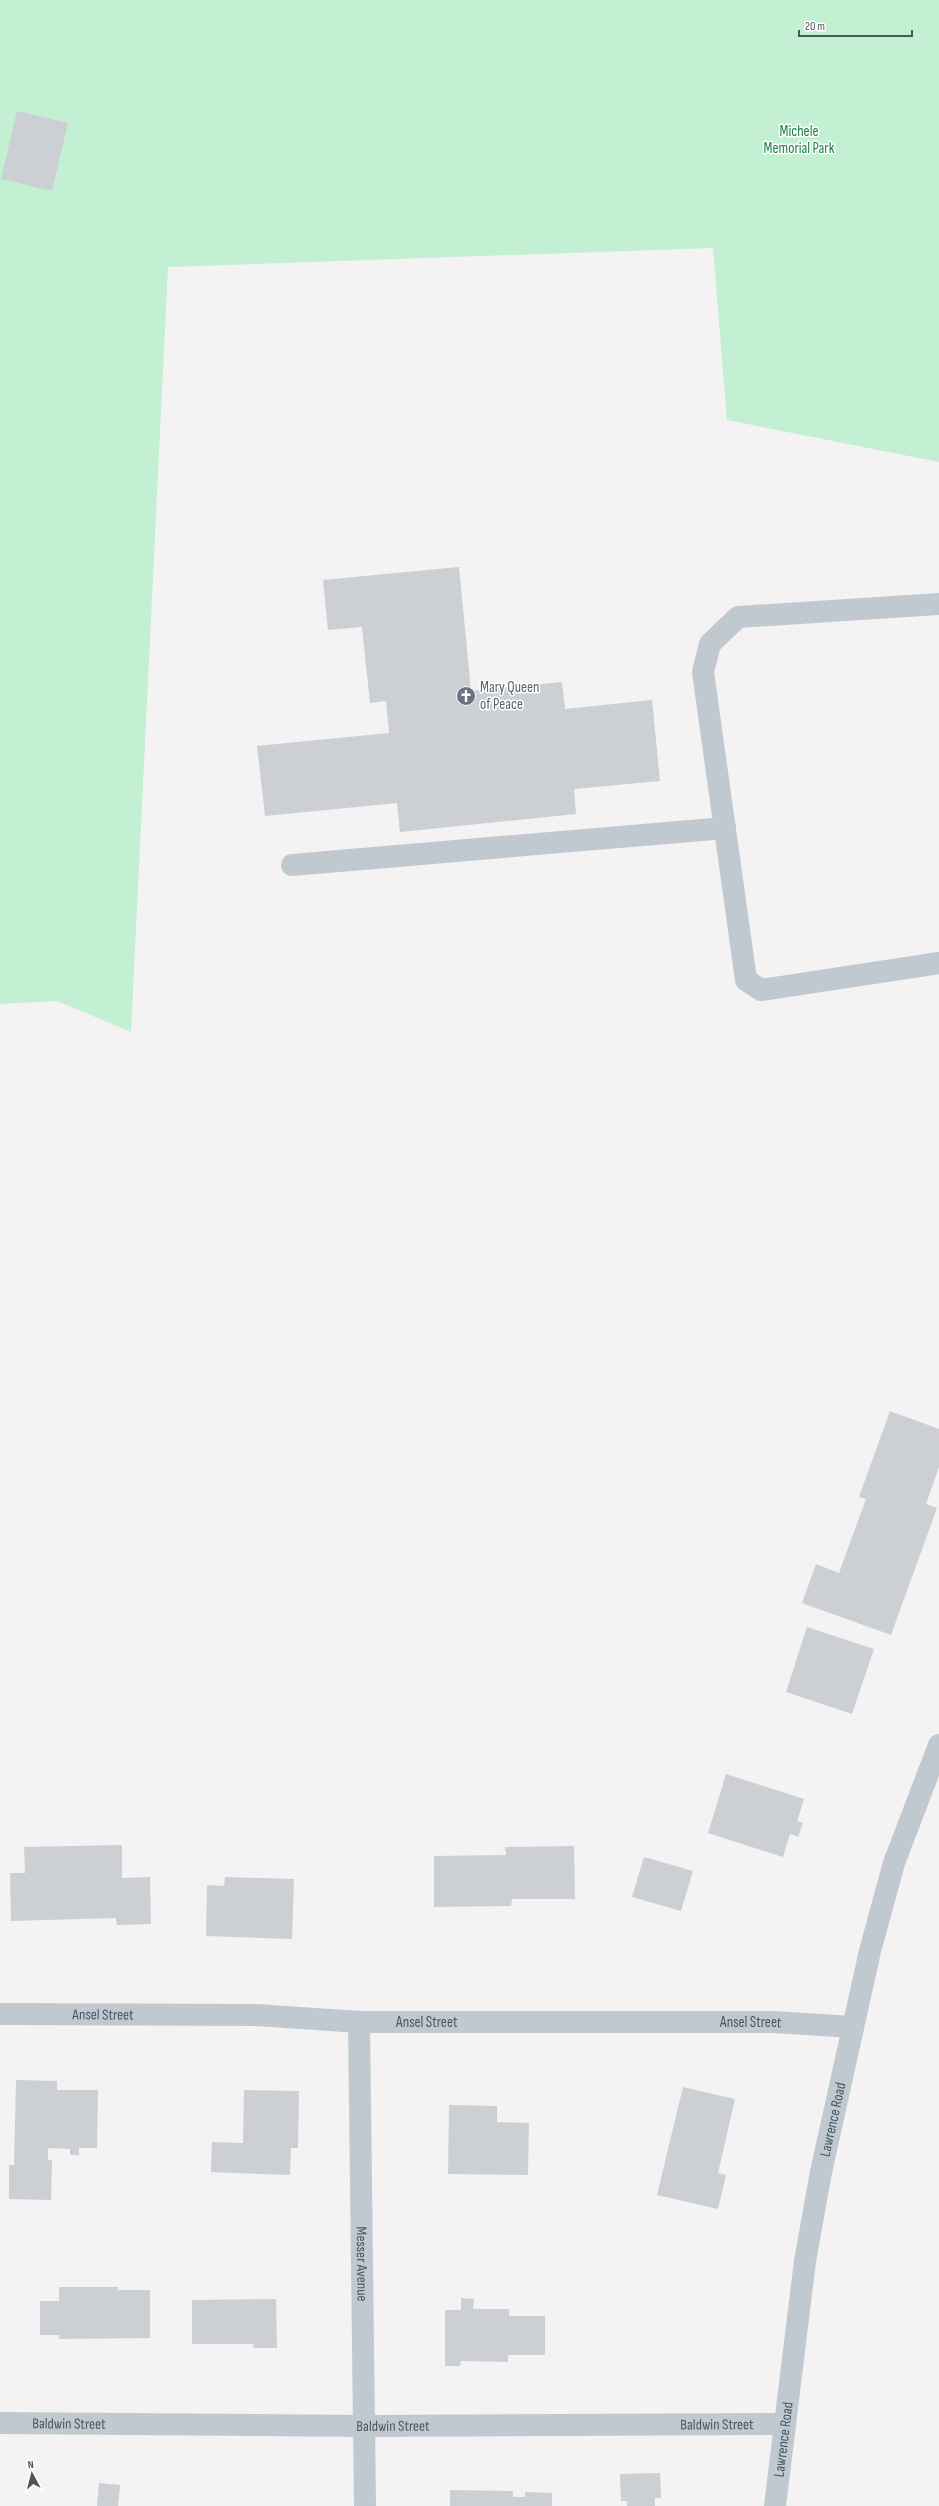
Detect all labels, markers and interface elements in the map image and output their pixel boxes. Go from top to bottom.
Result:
scale bar [799,12,912,38]
text: 20 m [805,19,825,34]
park label: Michele Memorial Park [764,122,835,158]
place label: Mary Queen of Peace [480,678,539,714]
church icon: Mary Queen of Peace [455,685,477,707]
street label: Ansel Street [71,2005,134,2025]
street label: Ansel Street [395,2013,458,2032]
street label: Ansel Street [719,2013,782,2032]
street label: Lawrence Road [816,2081,851,2159]
street label: Messer Avenue [352,2226,371,2302]
street label: Lawrence Road [770,2401,798,2478]
street label: Baldwin Street [32,2414,106,2434]
street label: Baldwin Street [680,2415,754,2434]
street label: Baldwin Street [356,2417,430,2436]
north arrow [12,2454,52,2494]
text: N [27,2458,35,2471]

